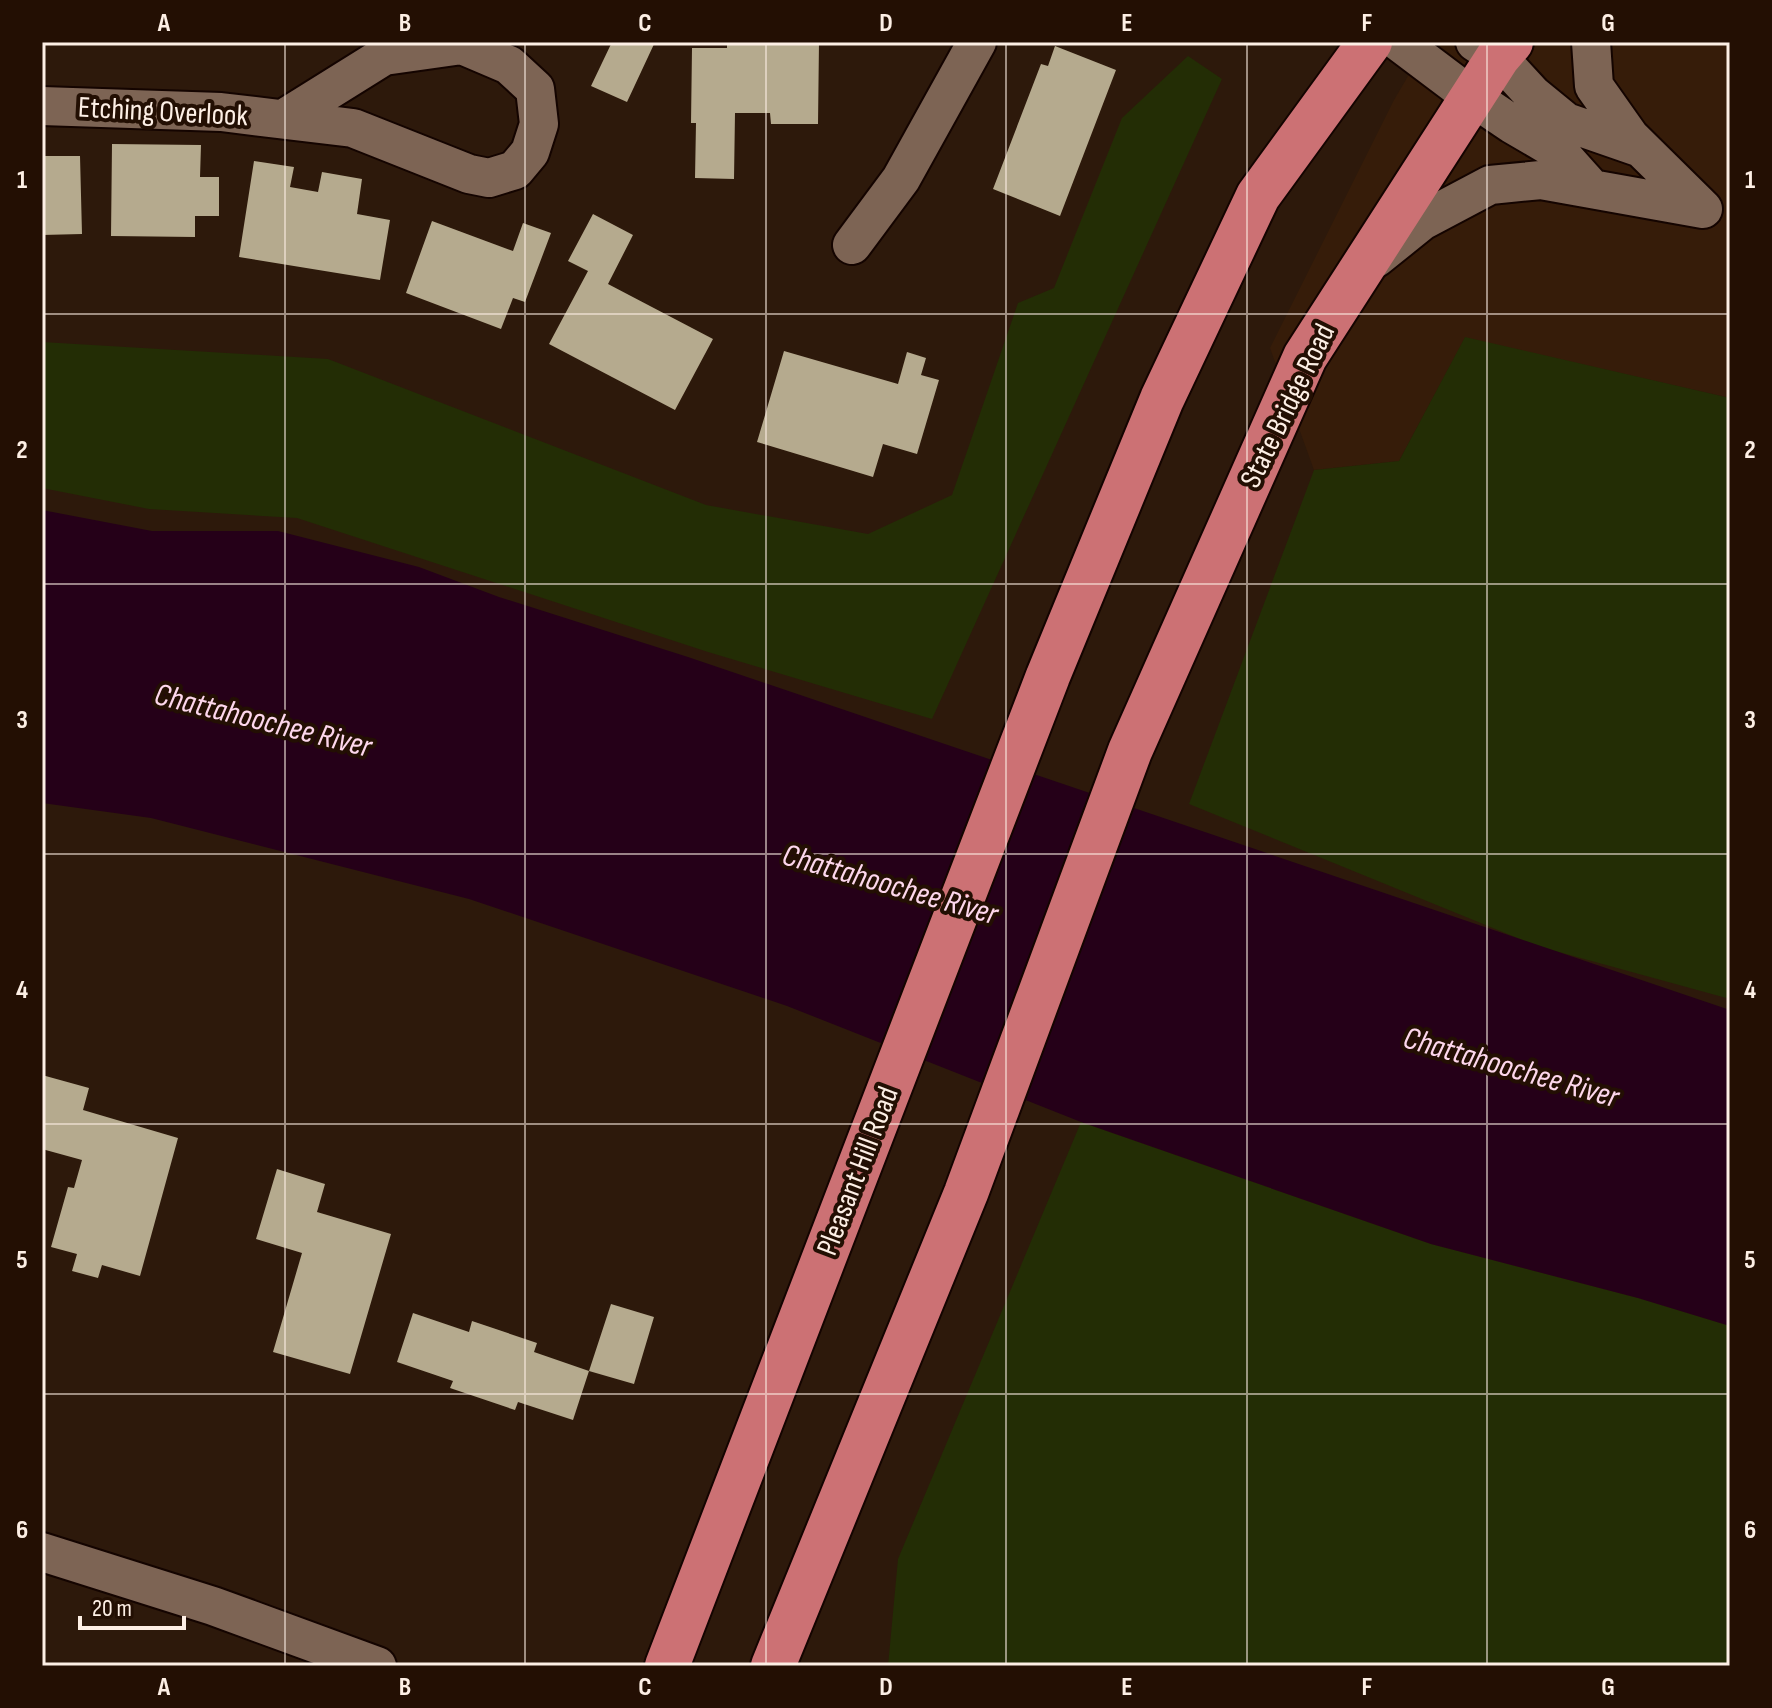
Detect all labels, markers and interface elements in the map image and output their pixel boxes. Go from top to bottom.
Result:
text: A [157,8,171,39]
text: B [399,8,411,39]
text: C [638,8,652,39]
text: D [879,8,893,39]
text: E [1121,8,1133,39]
text: F [1362,8,1373,39]
text: G [1601,8,1615,39]
street label: Etching Overlook [77,90,249,134]
text: 1 [17,165,27,196]
text: 1 [1745,165,1755,196]
street label: State Bridge Road [1233,318,1343,494]
text: 2 [16,435,28,466]
text: 2 [1744,435,1756,466]
water label: Chattahoochee River [150,675,377,767]
text: 3 [16,705,28,736]
text: 3 [1744,705,1756,736]
water label: Chattahoochee River [778,836,1003,935]
text: 4 [16,975,28,1006]
text: 4 [1744,975,1756,1006]
water label: Chattahoochee River [1399,1019,1624,1118]
street label: Pleasant Hill Road [809,1082,907,1260]
text: 5 [16,1245,28,1276]
text: 5 [1744,1245,1756,1276]
text: 6 [16,1515,28,1546]
text: 6 [1744,1515,1756,1546]
scale bar [80,1580,184,1630]
text: 20 m [92,1594,132,1623]
text: A [157,1672,171,1703]
text: B [399,1672,411,1703]
text: C [638,1672,652,1703]
text: D [879,1672,893,1703]
text: E [1121,1672,1133,1703]
text: F [1362,1672,1373,1703]
text: G [1601,1672,1615,1703]

